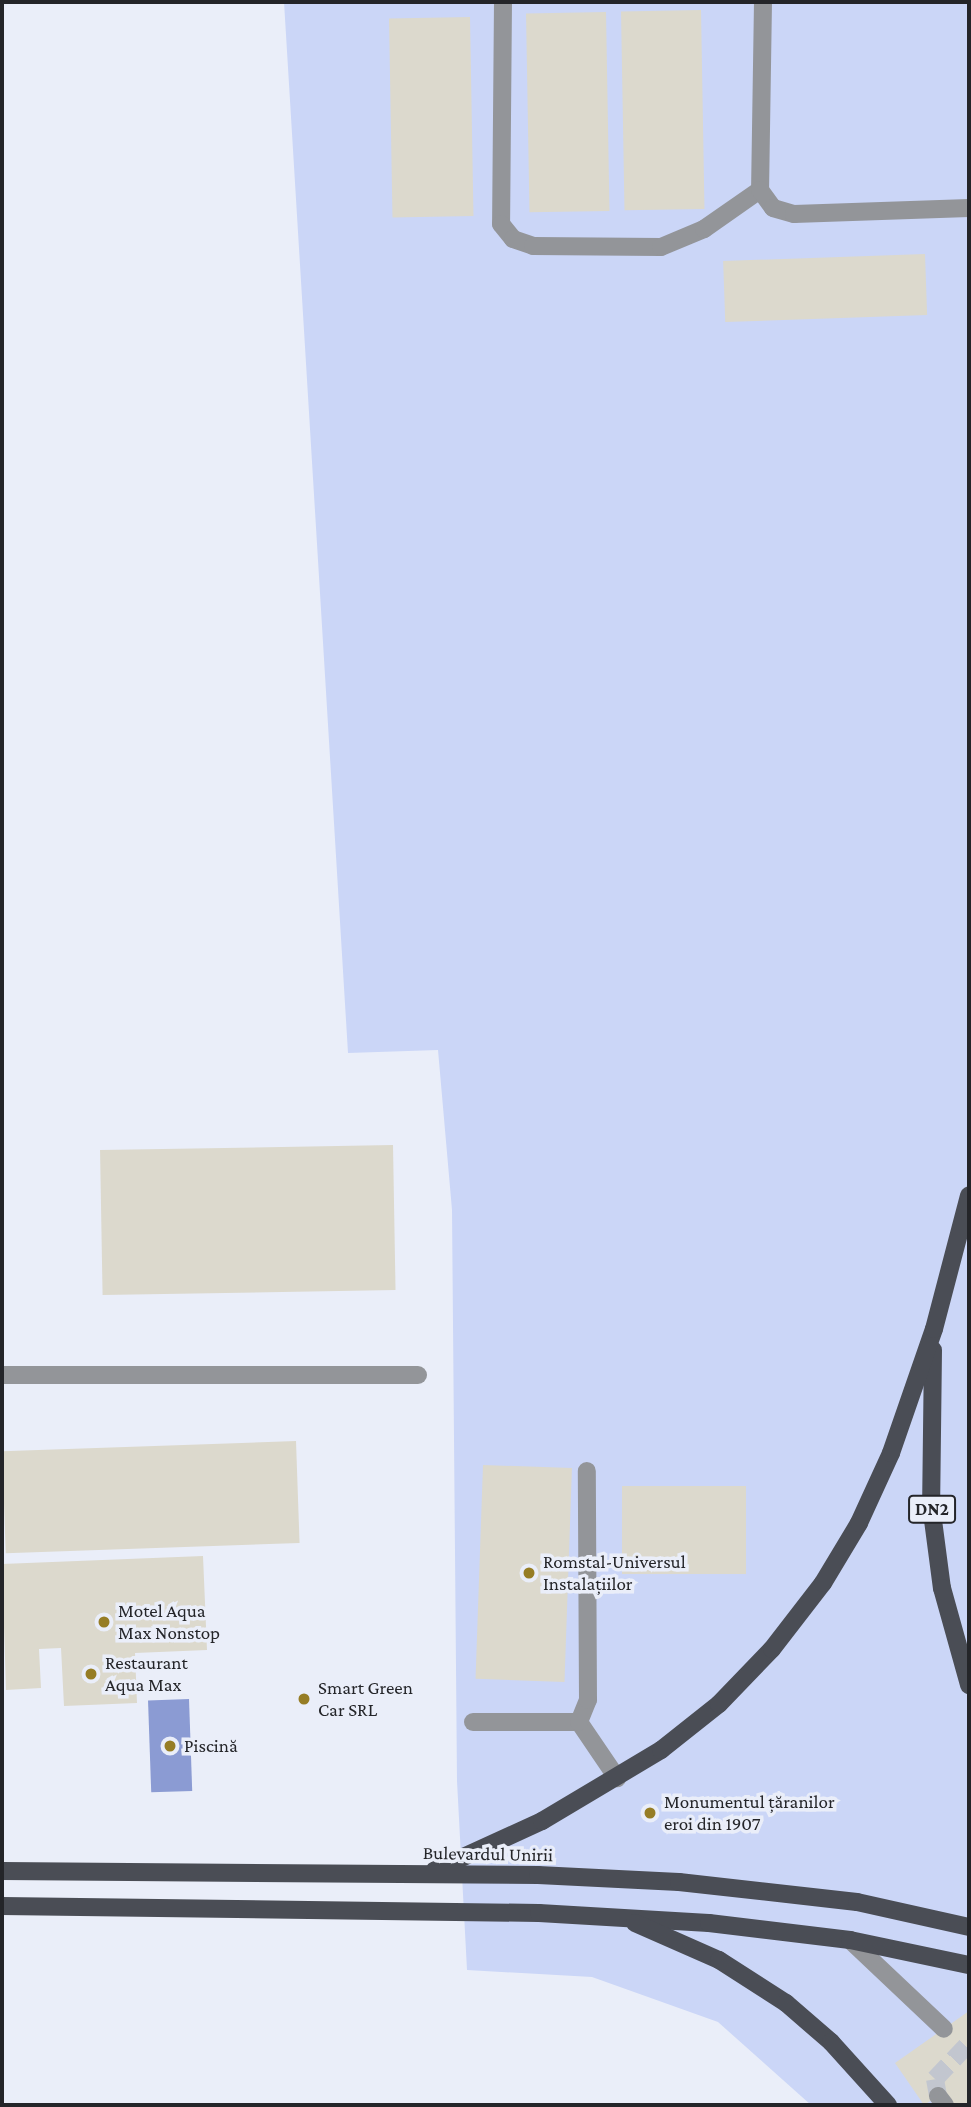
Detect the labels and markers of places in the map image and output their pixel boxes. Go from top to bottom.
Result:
place label: Romstal-Universul Instalațiilor [543,1551,686,1595]
marker: Romstal-Universul Instalațiilor [521,1565,537,1581]
place label: Motel Aqua Max Nonstop [118,1600,220,1644]
marker: Motel Aqua Max Nonstop [96,1614,112,1630]
place label: Restaurant Aqua Max [105,1652,188,1696]
marker: Restaurant Aqua Max [83,1666,99,1682]
place label: Smart Green Car SRL [318,1677,413,1721]
marker: Smart Green Car SRL [296,1691,312,1707]
place label: Piscină [184,1735,238,1757]
marker: Piscină [162,1738,178,1754]
place label: Monumentul țăranilor eroi din 1907 [664,1791,835,1835]
marker: Monumentul țăranilor eroi din 1907 [642,1805,658,1821]

